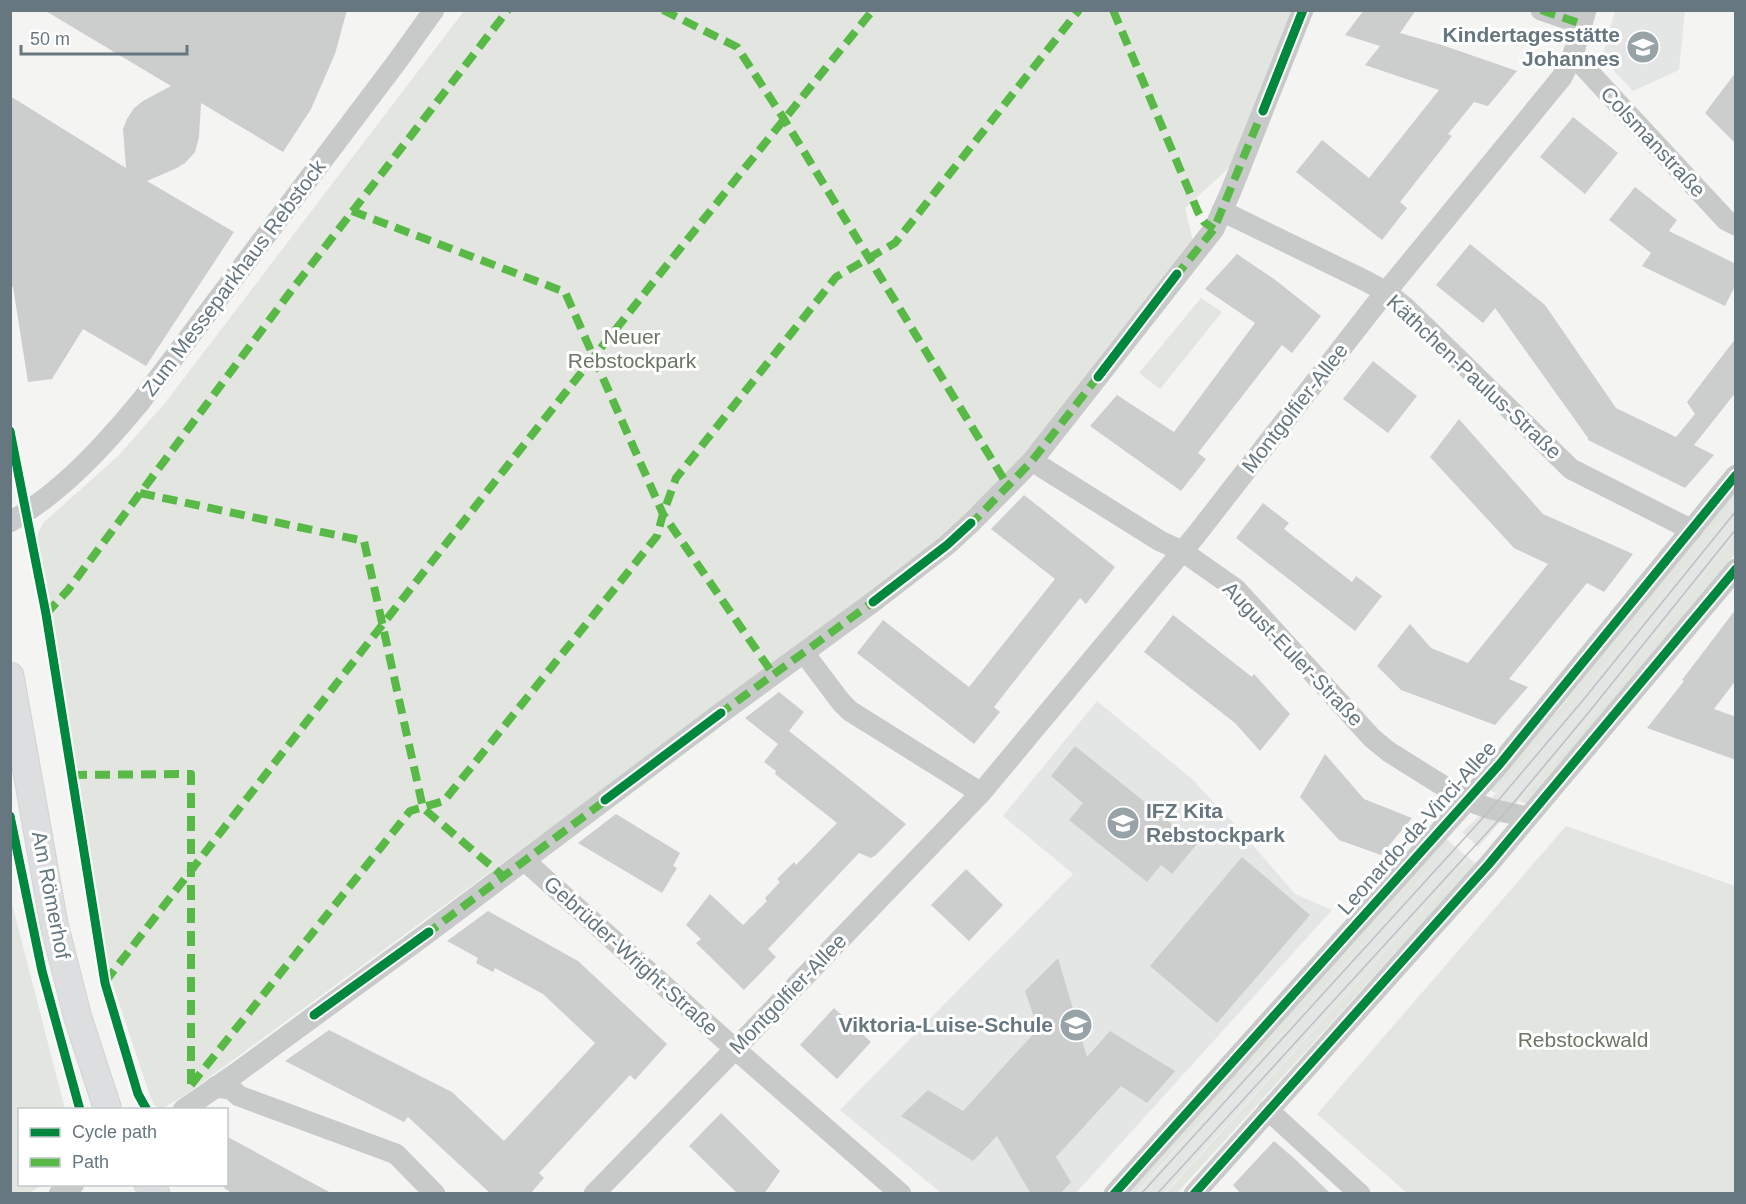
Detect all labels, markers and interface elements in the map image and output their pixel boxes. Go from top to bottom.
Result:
scale bar [21,18,188,56]
place label: Kindertagesstätte Johannes [1443,23,1620,70]
text: 50 m [30,29,70,49]
school or university icon: Kindertagesstätte Johannes [1625,29,1661,65]
street label: Colsmanstraße [1596,82,1710,202]
street label: Zum Messeparkhaus Rebstock [137,155,330,400]
street label: Käthchen-Paulus-Straße [1382,290,1566,463]
park label: Neuer Rebstockpark [568,325,697,372]
street label: Montgolfier-Allee [1237,339,1352,477]
street label: August-Euler-Straße [1219,577,1368,730]
street label: Leonardo-da-Vinci-Allee [1333,736,1500,919]
place label: IFZ Kita Rebstockpark [1146,799,1285,846]
school or university icon: IFZ Kita Rebstockpark [1105,805,1141,841]
street label: Am Römerhof [28,829,75,961]
street label: Gebrüder-Wright-Straße [540,871,723,1040]
street label: Montgolfier-Allee [725,929,851,1058]
school or university icon: Viktoria-Luise-Schule [1058,1007,1094,1043]
place label: Viktoria-Luise-Schule [839,1013,1053,1036]
park label: Rebstockwald [1518,1028,1648,1051]
legend [18,1108,228,1186]
text: Cycle path [72,1122,157,1142]
text: Path [72,1152,109,1172]

